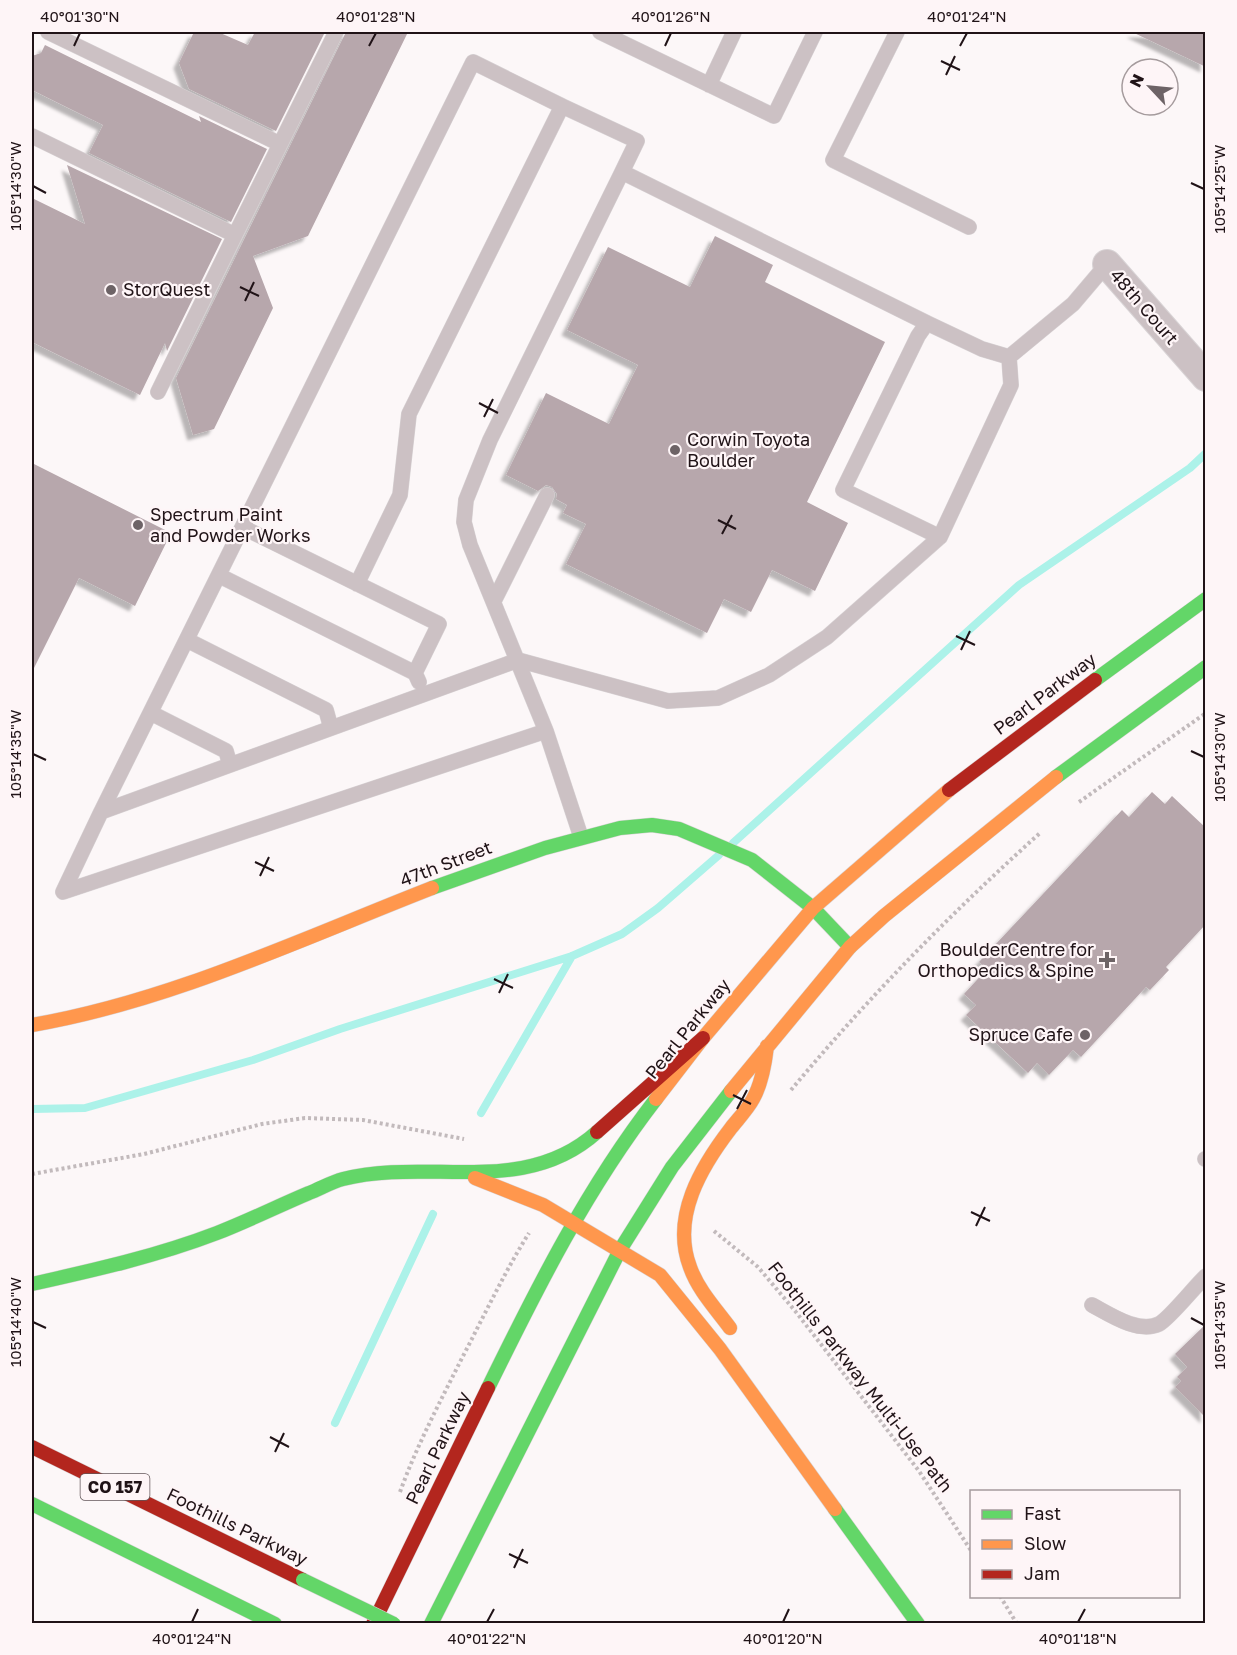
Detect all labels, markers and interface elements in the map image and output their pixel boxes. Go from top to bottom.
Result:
text: 40°01'30"N [40,7,120,25]
text: 40°01'28"N [336,7,416,25]
text: 40°01'26"N [631,7,711,25]
text: 40°01'24"N [927,7,1007,25]
north arrow [1120,57,1180,117]
text: N [1125,71,1148,90]
text: 105°14'30"W [6,141,24,231]
text: 105°14'25"W [1210,145,1228,233]
street label: 48th Court [1106,264,1184,349]
place label: StorQuest [123,278,211,300]
marker: StorQuest [104,283,118,297]
place label: Corwin Toyota Boulder [687,428,810,471]
marker: Corwin Toyota Boulder [668,443,682,457]
place label: Spectrum Paint and Powder Works [150,503,311,546]
marker: Spectrum Paint and Powder Works [131,518,145,532]
street label: Pearl Parkway [989,647,1100,739]
text: 105°14'35"W [6,710,24,798]
text: 105°14'30"W [1210,712,1228,802]
street label: 47th Street [397,835,495,891]
place label: BoulderCentre for Orthopedics & Spine [917,938,1094,981]
marker: BoulderCentre for Orthopedics & Spine [1098,951,1116,969]
street label: Pearl Parkway [640,974,734,1083]
place label: Spruce Cafe [969,1023,1073,1045]
marker: Spruce Cafe [1078,1028,1092,1042]
street label: Foothills Parkway Multi-Use Path [764,1257,958,1496]
text: 105°14'40"W [6,1277,24,1367]
text: 105°14'35"W [1210,1281,1228,1369]
street label: Pearl Parkway [400,1388,474,1508]
road number: CO 157 [80,1474,150,1500]
street label: Foothills Parkway [163,1482,311,1570]
legend [970,1490,1180,1598]
text: Fast [1024,1502,1061,1524]
text: Slow [1024,1532,1067,1554]
text: Jam [1024,1562,1060,1584]
text: 40°01'24"N [152,1629,232,1647]
text: 40°01'22"N [448,1629,526,1647]
text: 40°01'20"N [743,1629,823,1647]
text: 40°01'18"N [1039,1629,1117,1647]

